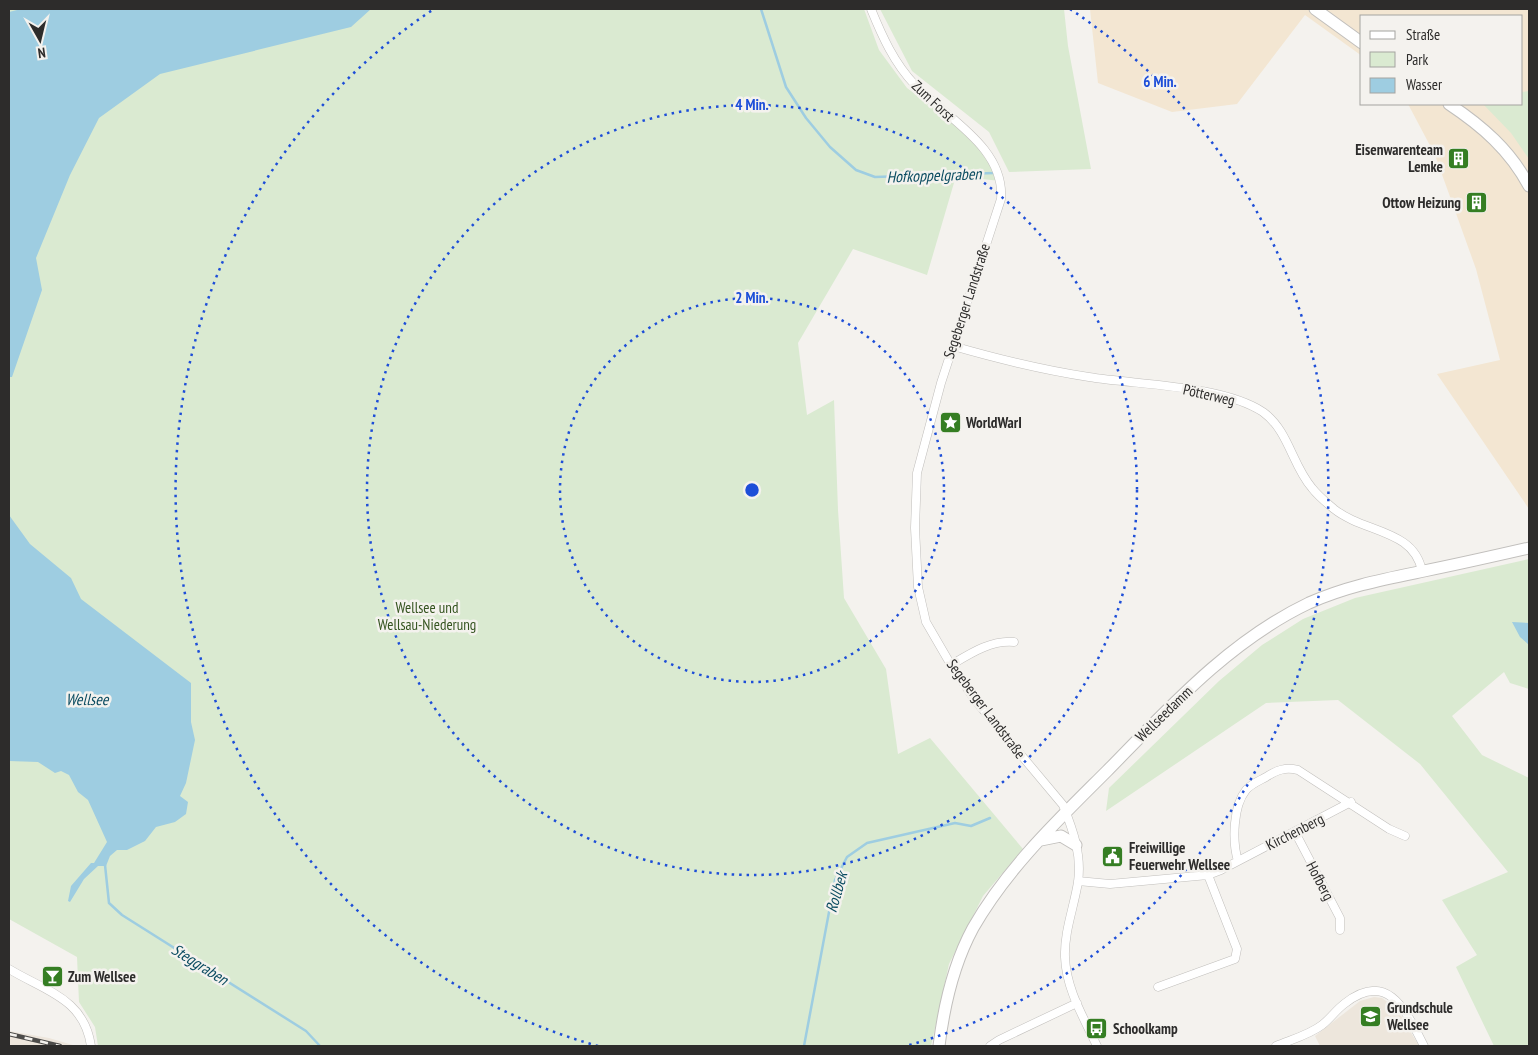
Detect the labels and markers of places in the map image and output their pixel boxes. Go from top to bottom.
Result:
place label: Eisenwarenteam Lemke [1355,140,1443,176]
building icon: Eisenwarenteam Lemke [1447,147,1471,171]
building icon: Ottow Heizung [1465,191,1489,215]
place label: Ottow Heizung [1382,193,1461,212]
place icon: WorldWarI [938,411,962,435]
place label: WorldWarI [965,413,1022,432]
centre of rings [743,481,761,499]
place label: Freiwillige Feuerwehr Wellsee [1129,838,1230,874]
public building icon: Freiwillige Feuerwehr Wellsee [1101,845,1125,869]
bar icon: Zum Wellsee [40,965,64,989]
place label: Zum Wellsee [68,967,136,986]
place label: Grundschule Wellsee [1386,998,1453,1034]
school or university icon: Grundschule Wellsee [1359,1005,1383,1029]
bus stop icon: Schoolkamp [1085,1017,1109,1041]
place label: Schoolkamp [1113,1019,1178,1038]

